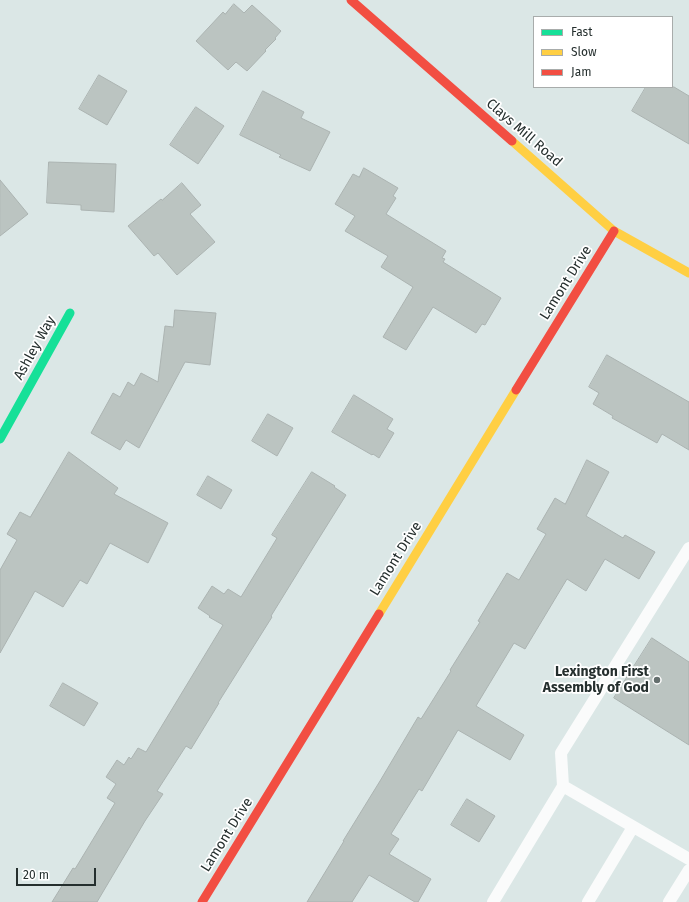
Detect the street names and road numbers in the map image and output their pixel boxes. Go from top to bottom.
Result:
street label: Clays Mill Road [483,95,565,171]
street label: Lamont Drive [537,243,595,323]
street label: Ashley Way [11,313,59,383]
street label: Lamont Drive [367,519,425,599]
street label: Lamont Drive [198,795,256,875]

